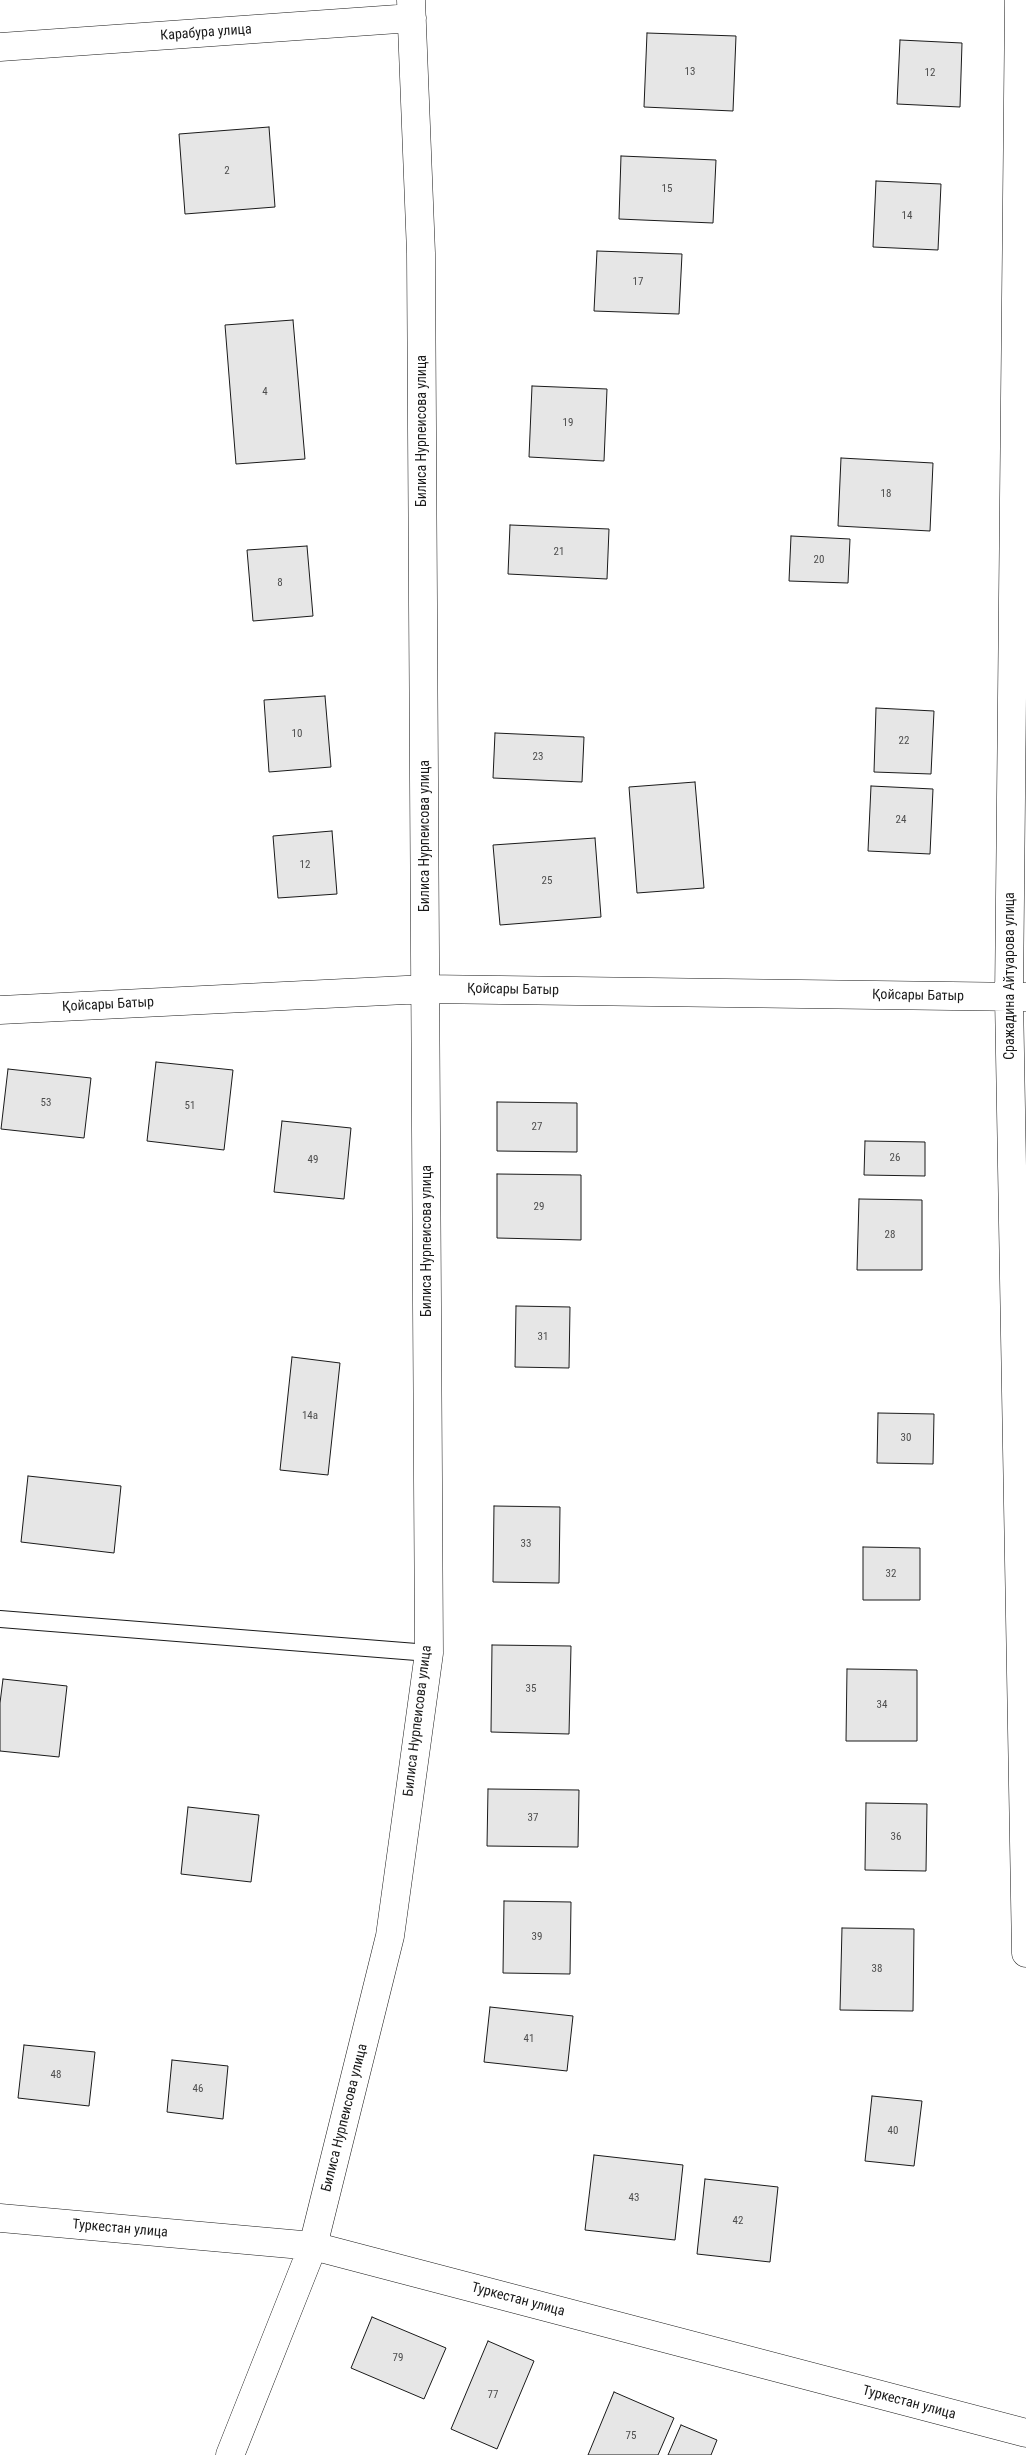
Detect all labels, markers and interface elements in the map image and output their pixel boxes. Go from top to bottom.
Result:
street label: Карабура улица [160,21,252,45]
house number: 13 [685,65,695,79]
house number: 12 [925,66,935,80]
house number: 2 [224,164,230,178]
house number: 15 [662,182,672,196]
house number: 14 [902,209,912,223]
house number: 17 [633,275,643,289]
street label: Билиса Нурпеисова улица [414,355,430,507]
house number: 4 [262,385,268,399]
house number: 19 [563,416,573,430]
house number: 18 [881,487,891,501]
house number: 21 [554,545,564,559]
house number: 20 [814,553,824,567]
house number: 8 [277,576,283,590]
house number: 10 [292,727,302,741]
house number: 22 [899,734,909,748]
house number: 23 [533,750,543,764]
street label: Билиса Нурпеисова улица [417,760,433,912]
house number: 24 [896,813,906,827]
house number: 12 [300,858,310,872]
house number: 25 [542,874,552,888]
street label: Сражадина Айтуарова улица [1002,892,1018,1060]
street label: Қойсары Батыр [467,981,559,999]
street label: Қойсары Батыр [872,987,964,1005]
street label: Қойсары Батыр [62,994,154,1016]
house number: 53 [41,1096,51,1110]
house number: 51 [185,1099,195,1113]
house number: 27 [532,1120,542,1134]
house number: 26 [890,1151,900,1165]
house number: 49 [308,1153,318,1167]
street label: Билиса Нурпеисова улица [419,1165,435,1317]
house number: 29 [534,1200,544,1214]
house number: 28 [885,1228,895,1242]
house number: 31 [538,1330,548,1344]
house number: 14а [302,1409,318,1423]
house number: 30 [901,1431,911,1445]
house number: 33 [521,1537,531,1551]
house number: 32 [886,1567,896,1581]
street label: Билиса Нурпеисова улица [400,1645,436,1797]
house number: 35 [526,1682,536,1696]
house number: 34 [877,1698,887,1712]
house number: 37 [528,1811,538,1825]
house number: 36 [891,1830,901,1844]
house number: 39 [532,1930,542,1944]
house number: 38 [872,1962,882,1976]
house number: 41 [524,2032,534,2046]
street label: Билиса Нурпеисова улица [318,2042,372,2194]
house number: 48 [51,2068,61,2082]
house number: 46 [193,2082,203,2096]
house number: 40 [888,2124,898,2138]
house number: 43 [629,2191,639,2205]
house number: 42 [733,2214,743,2228]
street label: Туркестан улица [71,2216,169,2242]
street label: Туркестан улица [469,2279,567,2321]
house number: 79 [393,2351,403,2365]
street label: Туркестан улица [860,2382,958,2424]
house number: 77 [488,2388,498,2402]
house number: 75 [626,2429,636,2443]

